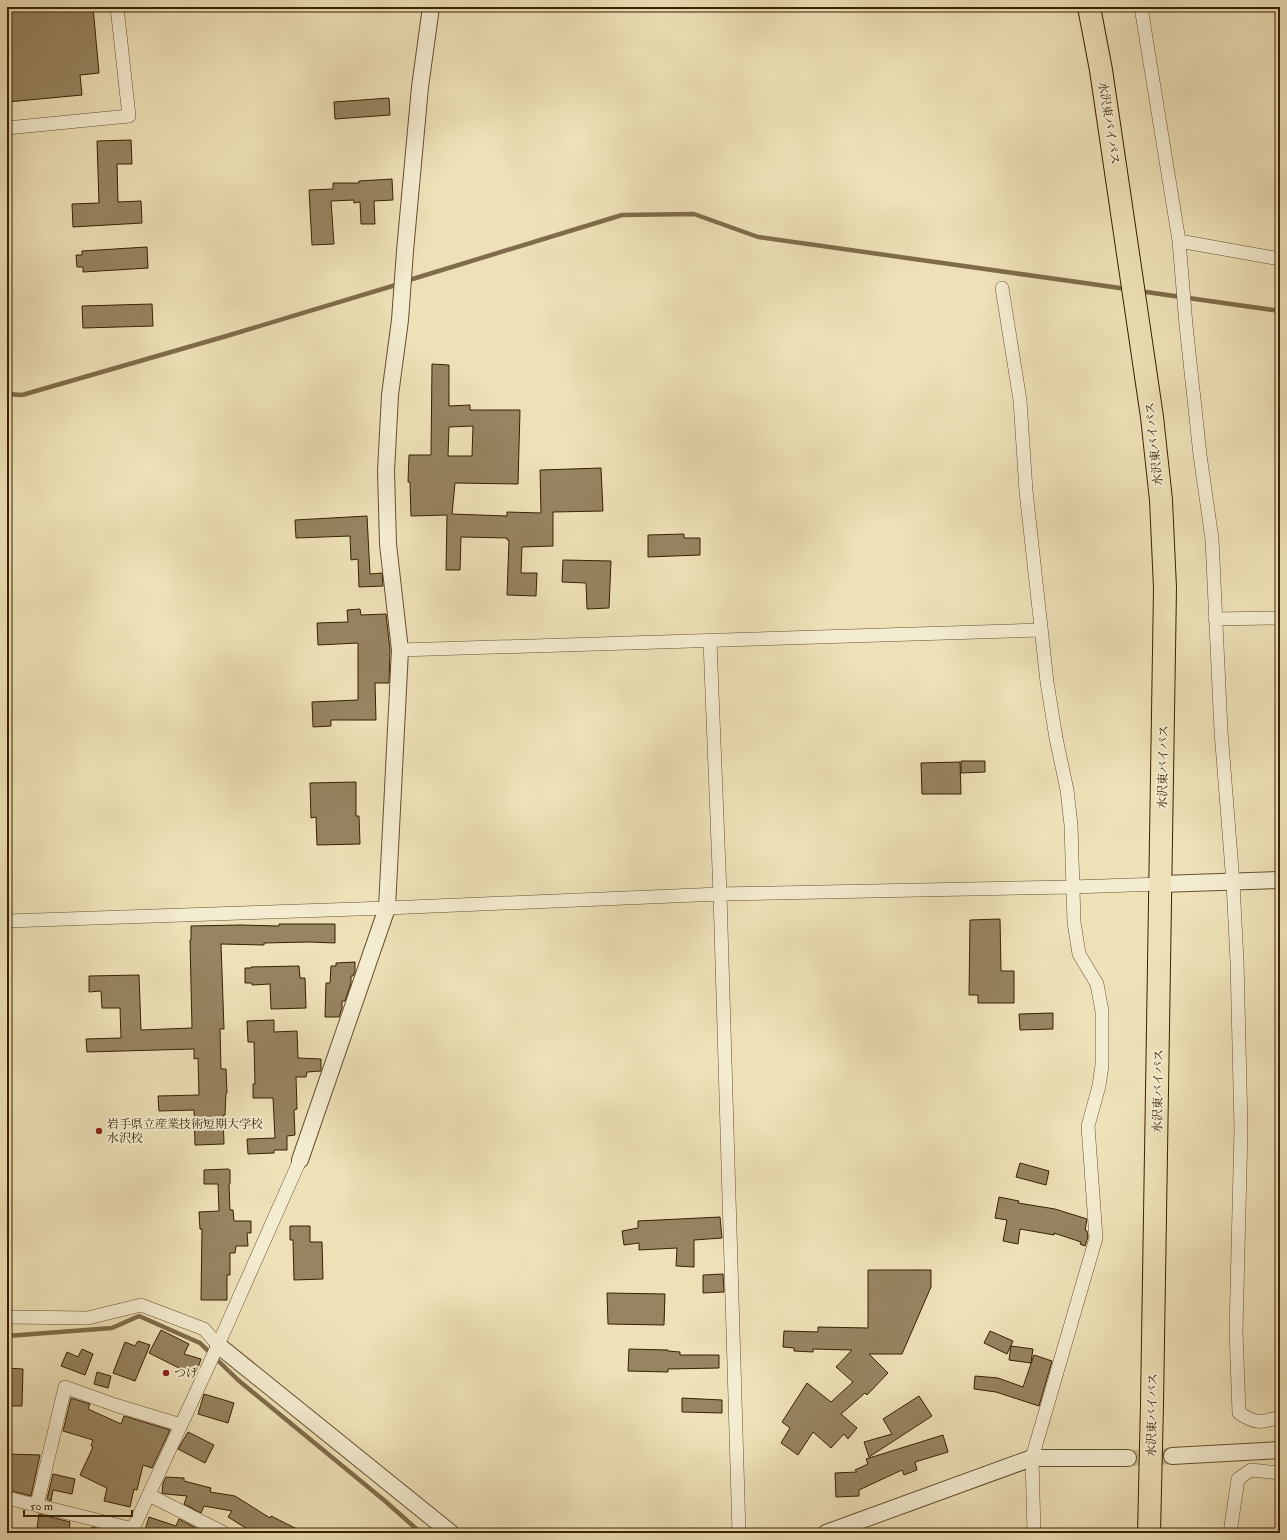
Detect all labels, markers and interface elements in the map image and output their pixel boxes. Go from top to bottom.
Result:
street label: 水沢東バイパス [1095,81,1122,166]
street label: 水沢東バイパス [1143,402,1166,486]
street label: 水沢東バイパス [1155,725,1172,809]
street label: 水沢東バイパス [1150,1049,1167,1133]
place label: 岩手県立産業技術短期大学校 水沢校 [107,1117,263,1146]
marker: 岩手県立産業技術短期大学校 水沢校 [94,1126,104,1136]
place label: つげ [174,1366,198,1381]
marker: つげ [161,1368,171,1378]
street label: 水沢東バイパス [1144,1373,1161,1457]
scale bar [24,1492,132,1518]
text: 50 m [30,1499,54,1514]

